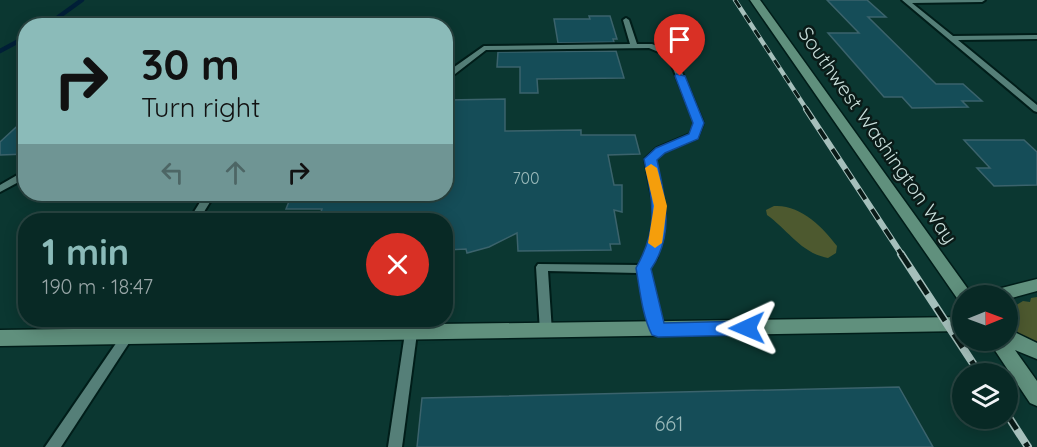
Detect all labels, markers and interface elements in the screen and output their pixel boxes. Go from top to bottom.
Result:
pin [654,14,705,76]
street label: Southwest Washington Way [793,22,963,248]
icon: arrive [663,23,696,56]
text: 30 m [141,38,240,91]
icon: right [42,42,120,120]
text: Turn right [141,90,260,124]
icon: left [156,156,189,189]
icon: ahead [219,156,252,189]
icon: right [282,156,315,189]
house number: 700 [512,168,540,188]
text: 1 min [42,229,129,274]
button: close [366,233,429,296]
text: 190 m · 18:47 [42,274,153,299]
north arrow [952,285,1018,351]
map controls [952,285,1018,429]
position arrow [715,296,779,360]
button: layers [952,363,1018,429]
house number: 661 [655,411,683,436]

